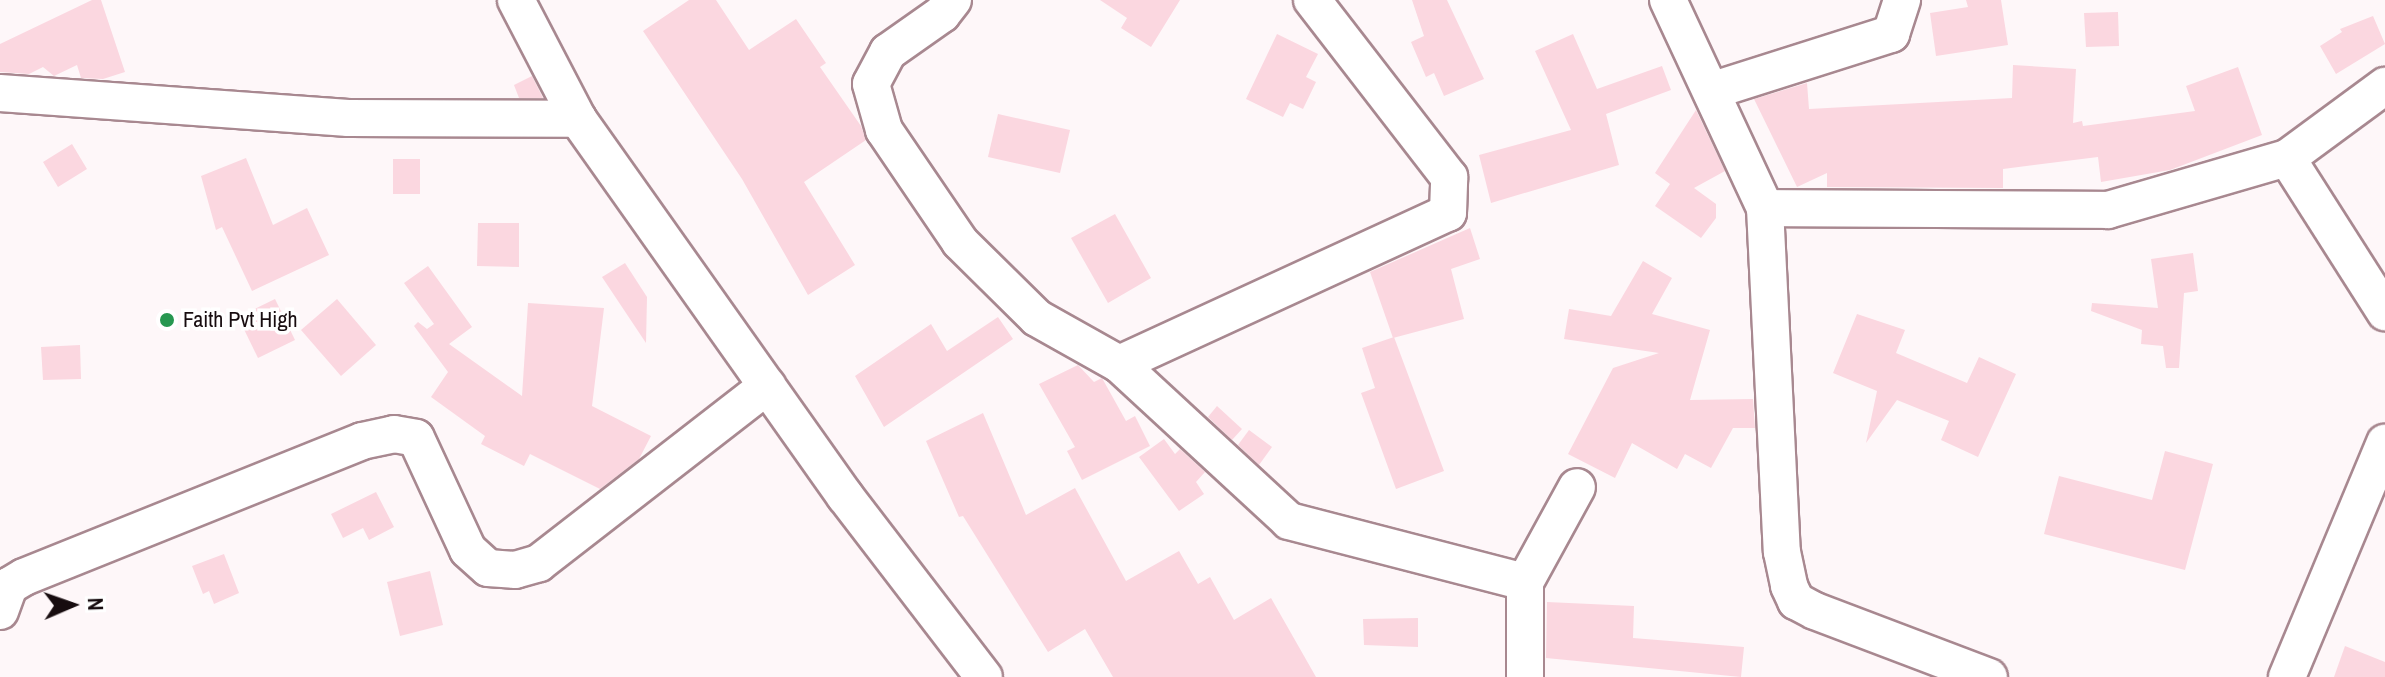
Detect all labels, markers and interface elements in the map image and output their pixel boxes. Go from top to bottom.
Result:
place label: Faith Pvt High [183,307,297,333]
marker: Faith Pvt High [158,311,176,329]
north arrow [32,565,112,645]
text: N [81,597,111,611]

